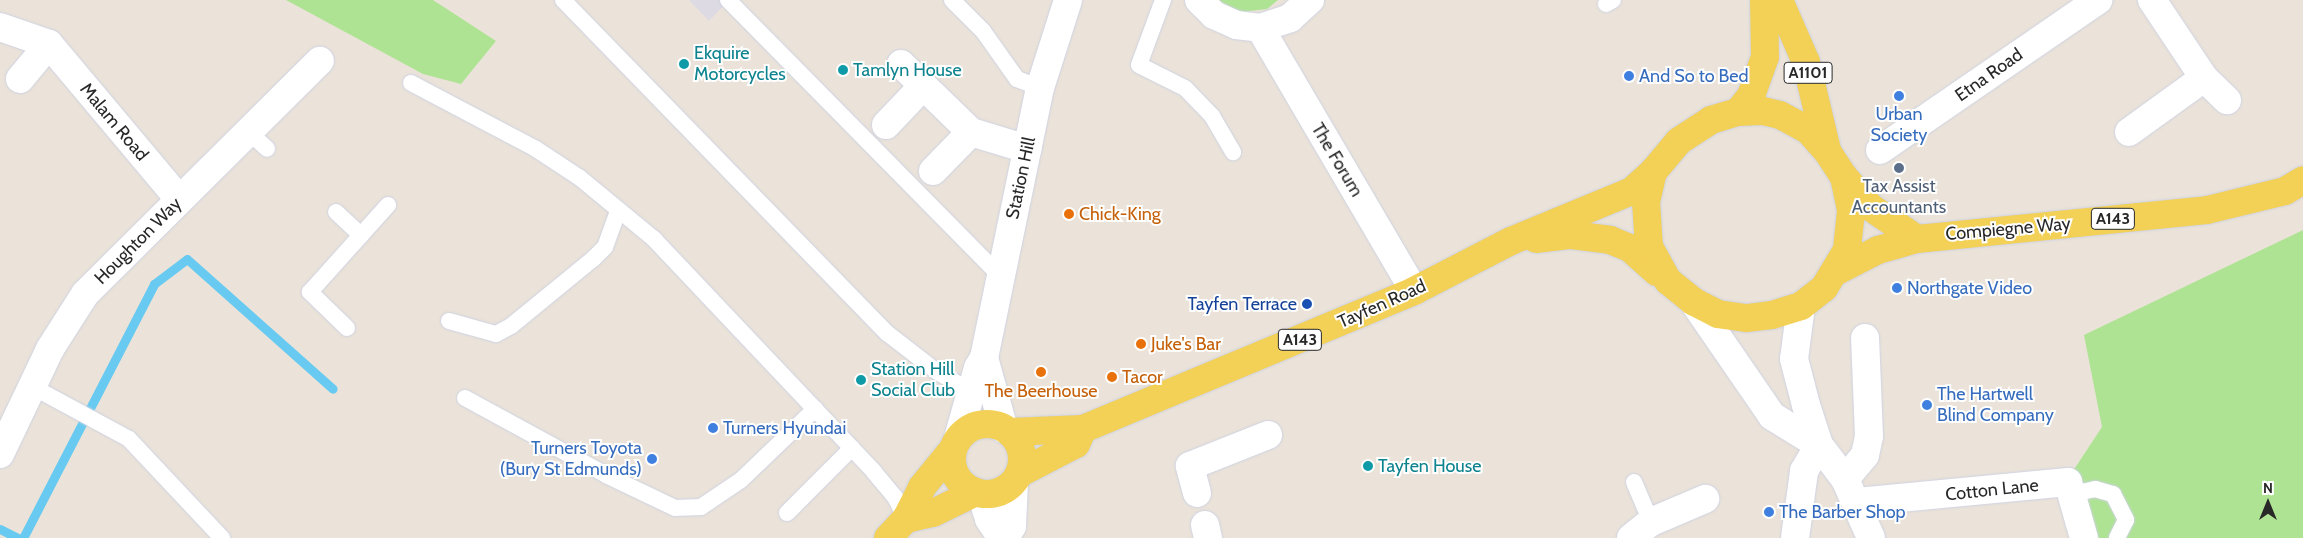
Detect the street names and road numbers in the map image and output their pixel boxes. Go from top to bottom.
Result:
street label: Etna Road [1951,44,2027,106]
road number: A1101 [1783,59,1833,86]
street label: Malam Road [75,79,153,165]
street label: The Forum [1307,119,1367,201]
street label: Station Hill [1002,135,1040,221]
street label: Houghton Way [90,193,186,289]
road number: A143 [2090,205,2136,232]
street label: Compiegne Way [1945,213,2071,245]
street label: Tayfen Road [1335,275,1429,333]
road number: A143 [1278,326,1322,354]
street label: Cotton Lane [1944,474,2040,506]

